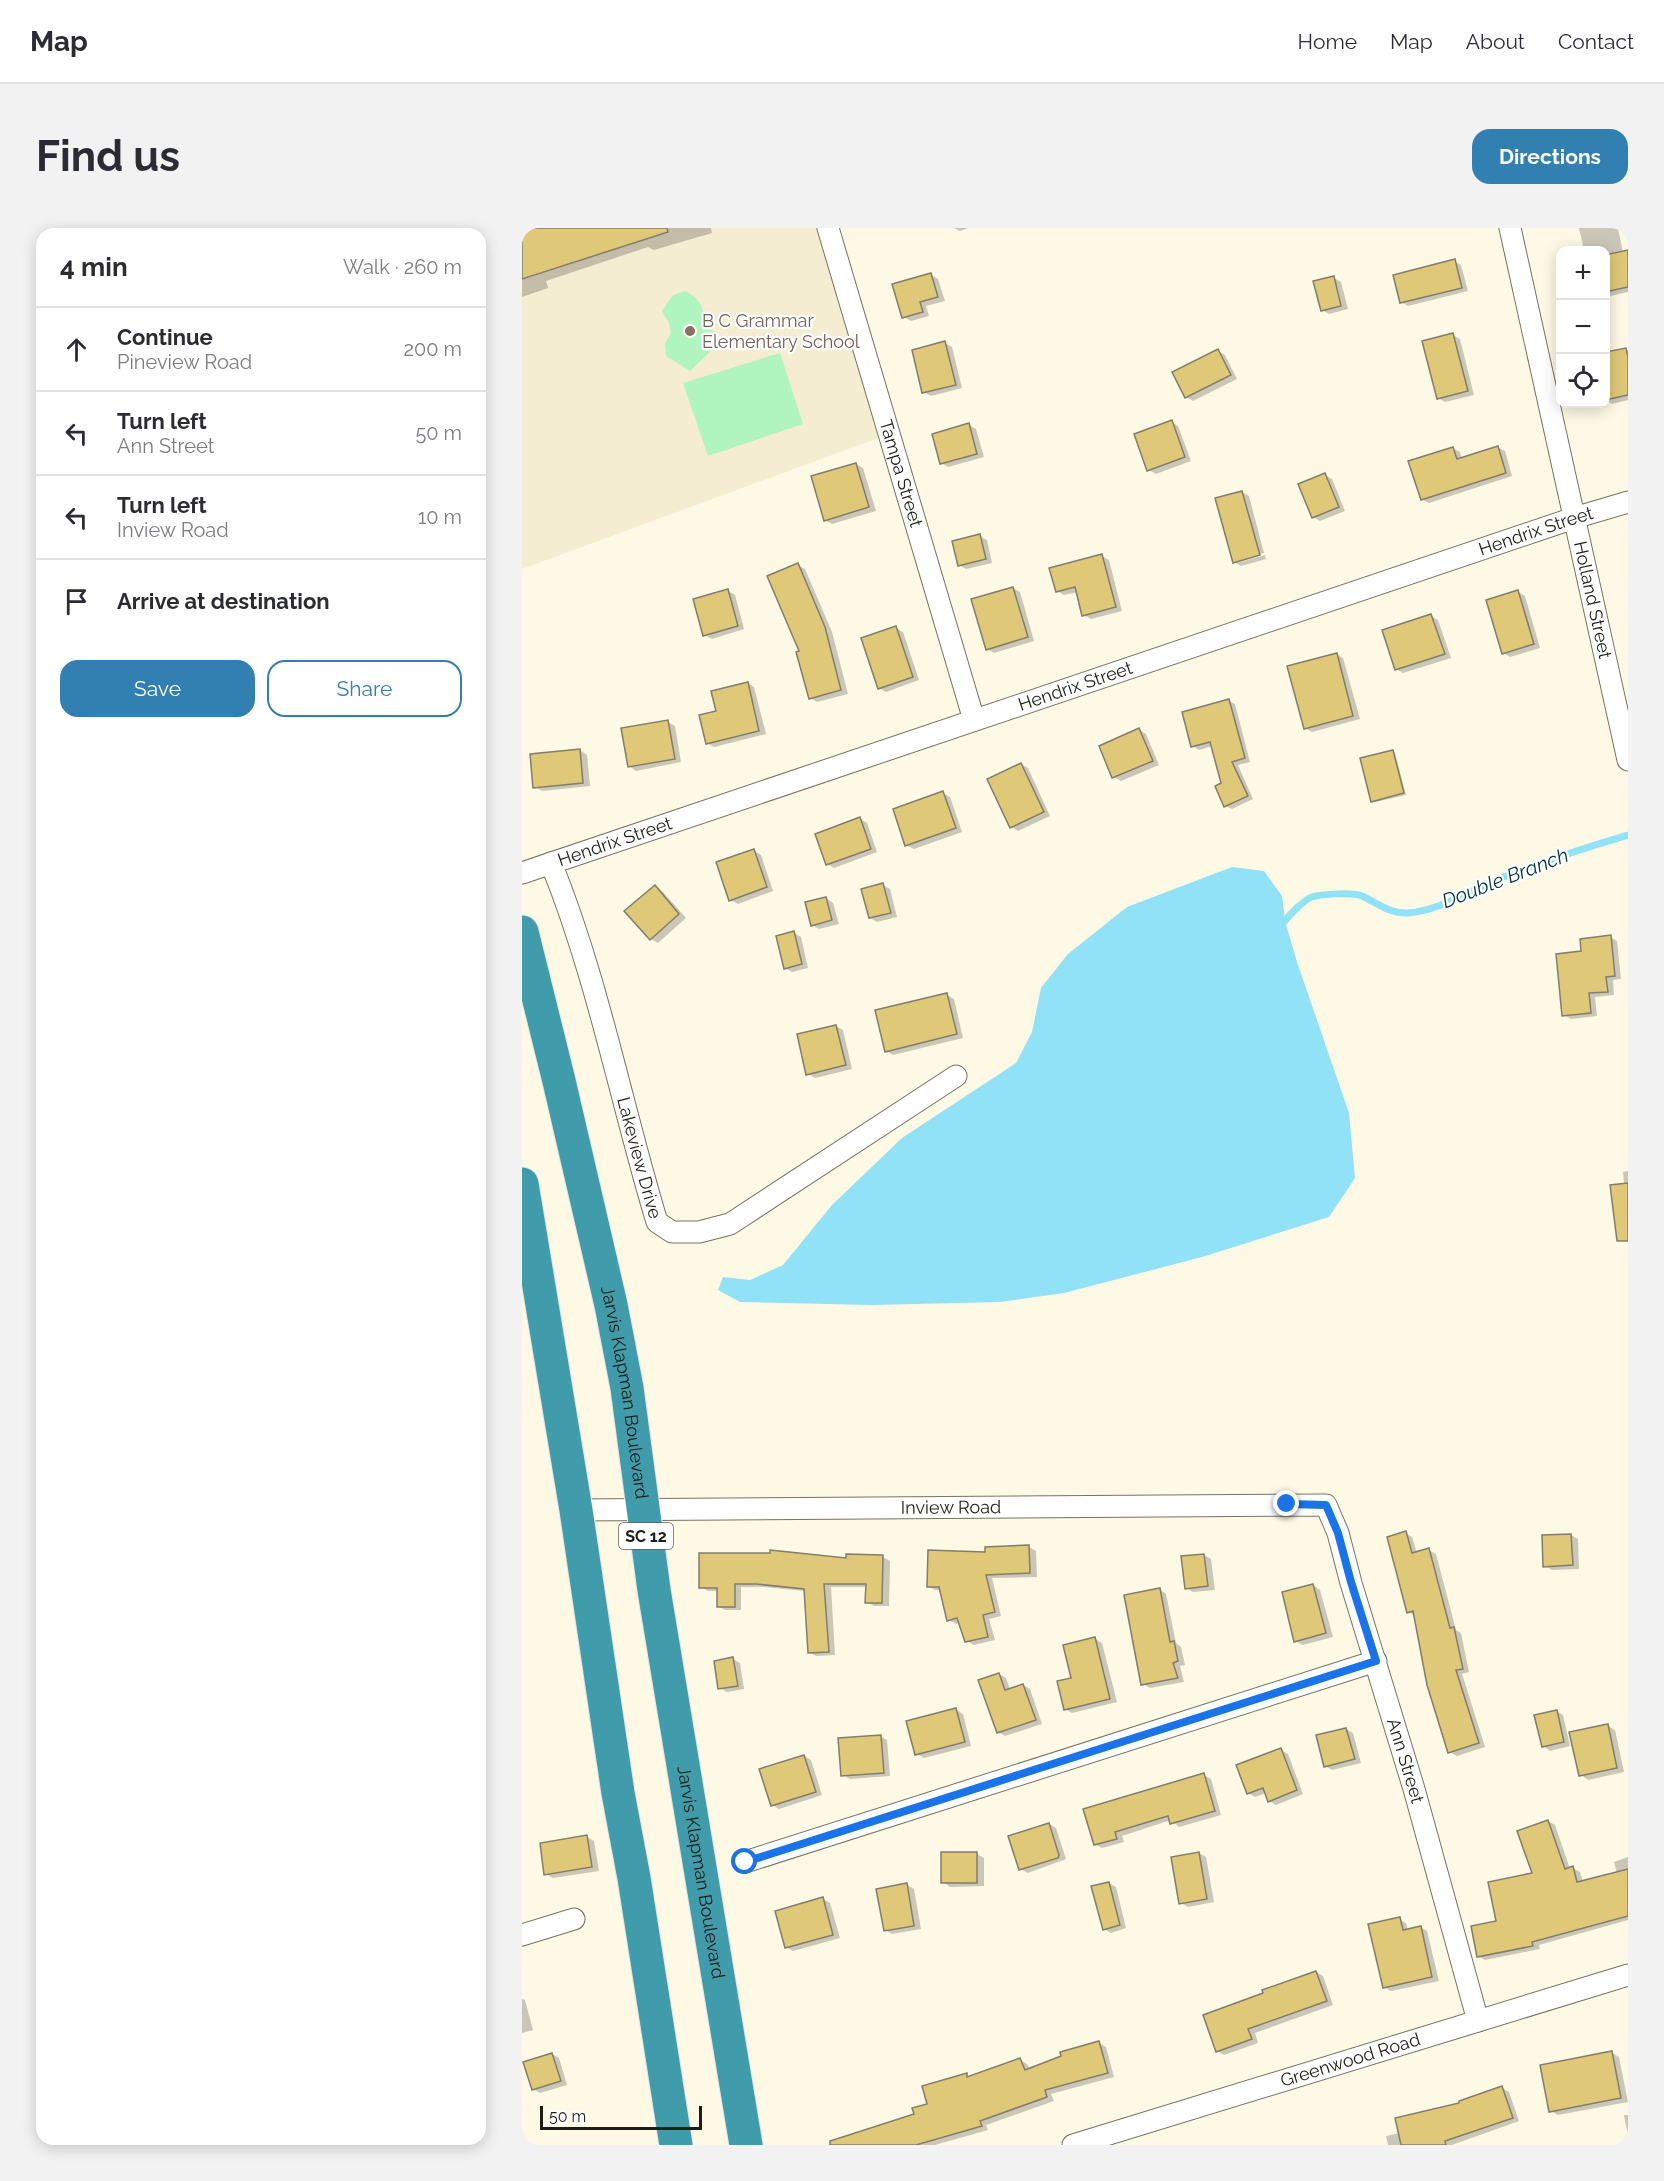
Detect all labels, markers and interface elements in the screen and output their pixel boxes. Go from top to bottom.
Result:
text: Map [30,25,88,58]
text: Home [1298,29,1357,54]
text: Map [1390,29,1433,54]
text: About [1466,29,1525,54]
text: Contact [1558,29,1634,54]
button: Directions [1472,129,1628,184]
text: Find us [36,132,180,181]
map controls [1556,246,1610,408]
button: + [1556,246,1610,300]
text: 4 min [60,252,128,282]
text: Walk · 260 m [343,255,462,279]
button: − [1556,300,1610,354]
place label: B C Grammar Elementary School [702,310,860,352]
text: Continue [117,324,213,350]
marker: B C Grammar Elementary School [683,324,697,338]
icon: ahead [60,333,93,366]
text: 200 m [404,337,462,361]
text: Pineview Road [117,350,252,374]
button: locate [1556,354,1610,408]
text: Turn left [117,408,207,434]
icon: left [60,417,93,450]
street label: Tampa Street [875,417,927,529]
text: 50 m [415,421,462,445]
text: Ann Street [117,434,214,458]
text: Turn left [117,492,207,518]
icon: left [60,501,93,534]
street label: Hendrix Street [1476,502,1595,559]
text: 10 m [418,505,462,529]
text: Inview Road [117,518,229,542]
street label: Holland Street [1570,539,1616,661]
icon: arrive [60,585,93,618]
text: Arrive at destination [117,588,330,614]
street label: Hendrix Street [1015,657,1135,715]
button: Save [60,660,255,717]
button: Share [267,660,462,717]
street label: Hendrix Street [555,812,675,870]
water label: Double Branch [1438,843,1572,913]
street label: Lakeview Drive [613,1095,667,1222]
street label: Jarvis Klapman Boulevard [597,1284,653,1500]
route end [1273,1490,1299,1516]
street label: Inview Road [901,1496,1001,1518]
road number: SC 12 [619,1523,673,1549]
street label: Ann Street [1383,1716,1428,1805]
street label: Jarvis Klapman Boulevard [673,1764,729,1980]
route start [731,1848,757,1874]
street label: Greenwood Road [1278,2028,1423,2091]
scale bar [540,2103,702,2130]
text: 50 m [549,2107,586,2126]

